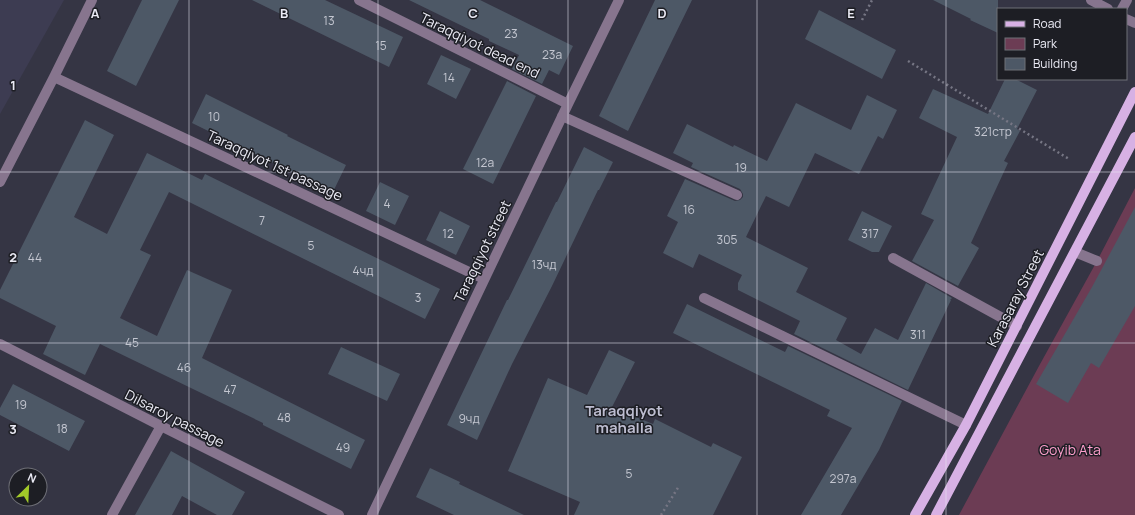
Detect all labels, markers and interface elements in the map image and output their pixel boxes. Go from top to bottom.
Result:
text: A [91,4,100,22]
text: B [280,4,288,22]
text: C [468,4,478,22]
text: D [657,4,667,22]
text: E [847,4,855,22]
street label: Taraqqiyot dead end [417,8,543,82]
legend [997,8,1127,80]
house number: 13 [323,12,335,29]
text: Road [1033,15,1061,32]
house number: 23 [504,25,518,42]
text: Park [1033,35,1058,52]
house number: 15 [375,37,387,54]
house number: 23a [542,46,562,63]
text: Building [1033,55,1077,72]
house number: 14 [443,69,455,86]
text: 1 [10,76,16,94]
house number: 10 [208,108,220,125]
house number: 321стр [974,123,1012,140]
street label: Taraqqiyot 1st passage [204,125,346,205]
house number: 12a [476,154,494,171]
house number: 19 [735,159,747,176]
house number: 4 [383,195,391,212]
street label: Taraqqiyot street [449,197,515,305]
house number: 16 [683,201,695,218]
house number: 7 [259,212,265,229]
house number: 12 [442,225,454,242]
house number: 317 [861,225,879,242]
house number: 305 [717,231,738,248]
house number: 5 [308,237,315,254]
street label: Karasaray Street [982,246,1048,350]
text: 2 [9,248,17,266]
house number: 44 [28,249,42,266]
house number: 13чд [531,256,557,273]
house number: 4чд [353,262,373,279]
house number: 3 [415,289,421,306]
house number: 311 [910,326,926,343]
house number: 45 [125,334,139,351]
house number: 46 [177,359,191,376]
house number: 47 [223,381,237,398]
street label: Dilsaroy passage [122,385,228,451]
house number: 19 [15,396,27,413]
district label: Taraqqiyot mahalla [585,400,663,438]
house number: 48 [277,409,291,426]
house number: 9чд [458,410,480,427]
text: 3 [9,420,17,438]
house number: 18 [56,420,68,437]
house number: 49 [336,439,350,456]
park label: Goyib Ata [1039,440,1101,459]
house number: 5 [626,465,633,482]
north arrow [8,467,48,507]
text: N [26,469,39,486]
house number: 297a [830,470,856,487]

